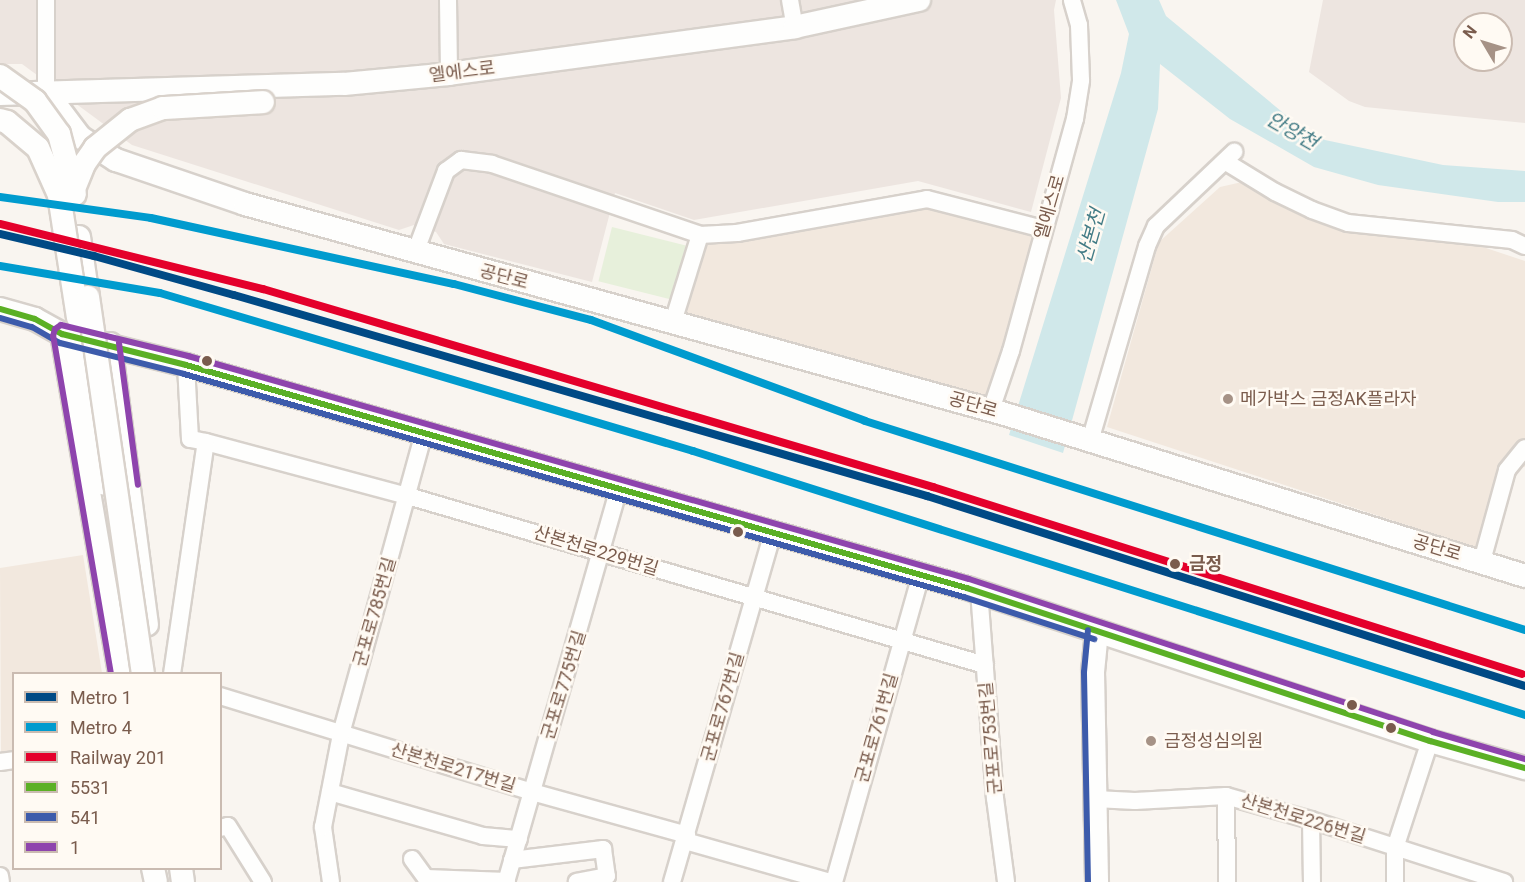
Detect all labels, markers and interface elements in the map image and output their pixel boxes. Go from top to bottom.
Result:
north arrow [1453,12,1513,72]
text: N [1459,22,1481,42]
street label: 엘에스로 [428,57,496,87]
water label: 안양천 [1262,107,1322,155]
street label: 엘에스로 [1030,172,1070,242]
water label: 산본천 [1072,206,1110,266]
street label: 공단로 [477,260,531,294]
unlabelled marker [201,355,213,367]
street label: 공단로 [946,388,1000,422]
place label: 메가박스 금정AK플라자 [1240,388,1417,410]
marker: 메가박스 금정AK플라자 [1221,392,1235,406]
street label: 산본천로229번길 [531,522,661,580]
unlabelled marker [732,526,744,538]
street label: 공단로 [1410,530,1464,566]
place label: 금정 [1189,553,1222,575]
street label: 군포로785번길 [349,555,401,669]
marker: 금정 [1166,555,1184,573]
street label: 군포로775번길 [537,628,591,742]
street label: 군포로767번길 [697,650,749,764]
street label: 군포로761번길 [851,671,903,785]
legend [12,672,222,870]
street label: 군포로753번길 [975,681,1007,795]
text: Metro 1 [70,687,132,708]
unlabelled marker [1346,699,1358,711]
text: Metro 4 [70,717,132,738]
unlabelled marker [1385,722,1397,734]
place label: 금정성심의원 [1164,730,1263,752]
marker: 금정성심의원 [1142,732,1160,750]
street label: 산본천로217번길 [388,739,518,797]
text: Railway 201 [70,747,166,768]
text: 5531 [70,777,110,798]
street label: 산본천로226번길 [1238,790,1368,848]
text: 541 [70,807,100,828]
text: 1 [70,837,80,858]

